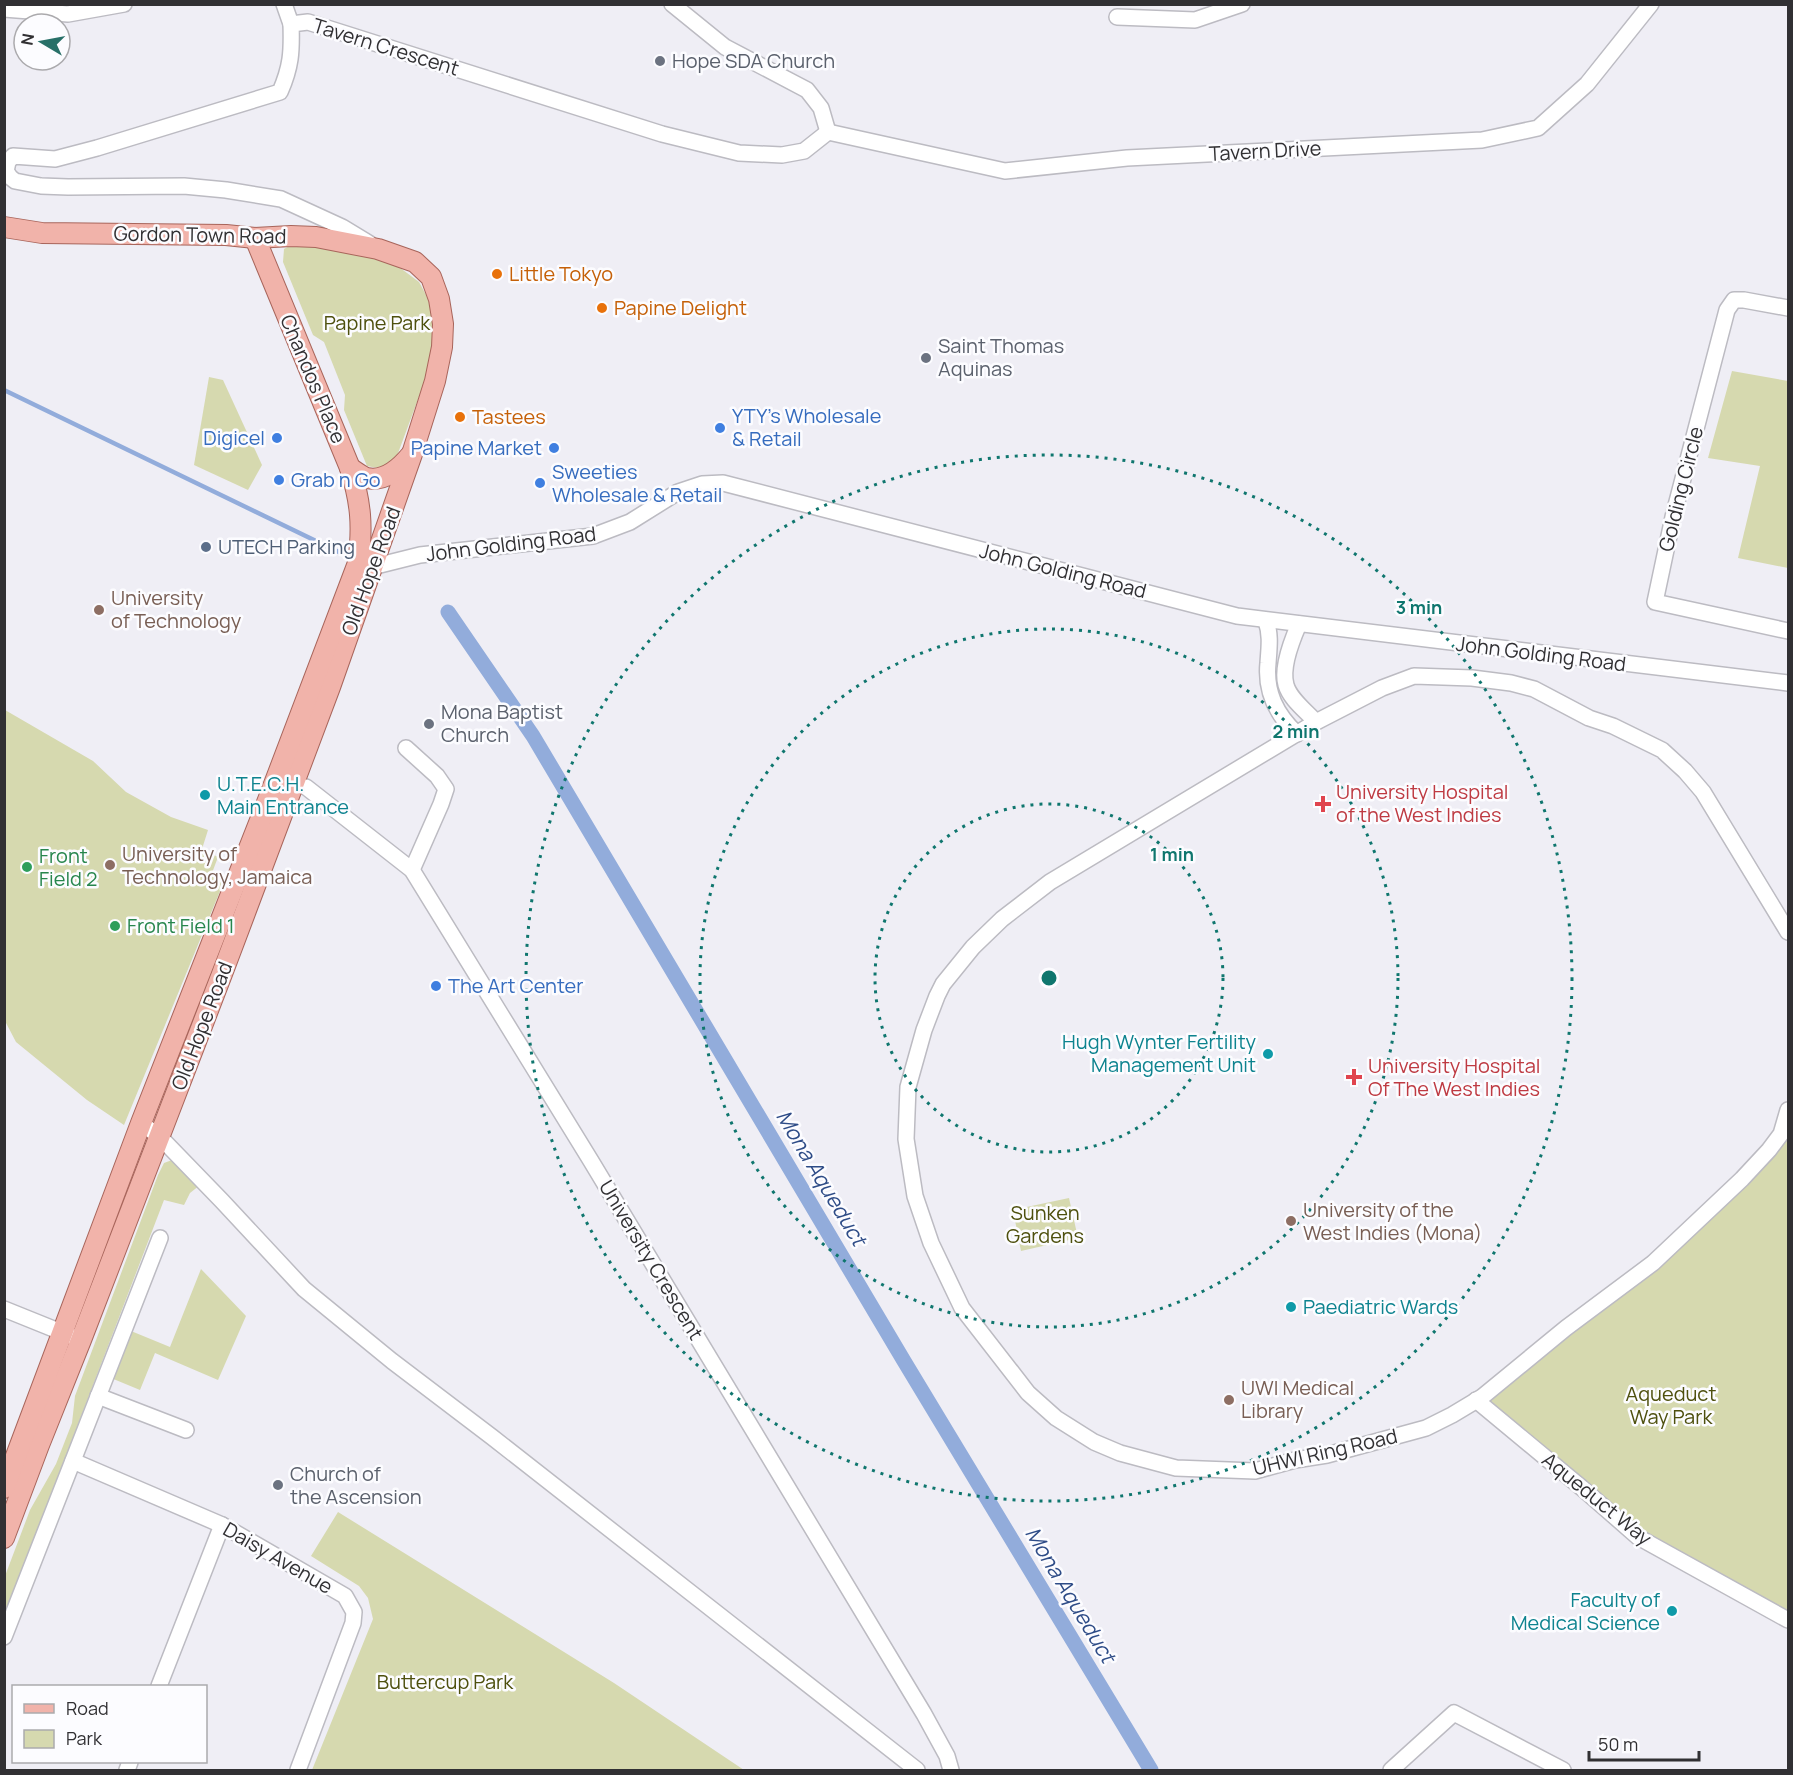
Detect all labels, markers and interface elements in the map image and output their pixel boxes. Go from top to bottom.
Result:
street label: Tavern Crescent [310,11,462,82]
north arrow [12,12,72,72]
text: N [15,32,39,47]
place label: Hope SDA Church [672,47,835,74]
marker: Hope SDA Church [653,54,667,68]
street label: Tavern Drive [1208,134,1322,167]
street label: Gordon Town Road [113,219,287,250]
place label: Little Tokyo [509,260,613,287]
marker: Little Tokyo [490,267,504,281]
place label: Papine Delight [614,294,747,321]
marker: Papine Delight [595,301,609,315]
park label: Papine Park [324,309,431,336]
street label: Chandos Place [274,310,353,447]
place label: Saint Thomas Aquinas [938,332,1064,382]
marker: Saint Thomas Aquinas [919,351,933,365]
place label: YTY's Wholesale & Retail [732,402,881,452]
place label: Tastees [472,403,546,430]
marker: Tastees [453,410,467,424]
marker: YTY's Wholesale & Retail [713,421,727,435]
place label: Digicel [203,424,265,451]
street label: Golding Circle [1652,424,1709,554]
marker: Digicel [270,431,284,445]
place label: Papine Market [411,434,542,461]
marker: Papine Market [547,441,561,455]
place label: Sweeties Wholesale & Retail [552,458,723,508]
place label: Grab n Go [291,466,381,493]
marker: Grab n Go [272,473,286,487]
marker: Sweeties Wholesale & Retail [533,476,547,490]
street label: Old Hope Road [335,503,406,639]
street label: John Golding Road [424,520,598,567]
place label: UTECH Parking [218,533,355,560]
street label: John Golding Road [977,537,1149,604]
marker: UTECH Parking [199,540,213,554]
place label: University of Technology [111,584,242,634]
text: 3 min [1396,595,1442,619]
marker: University of Technology [92,603,106,617]
street label: John Golding Road [1454,630,1628,677]
place label: Mona Baptist Church [441,698,563,748]
marker: Mona Baptist Church [422,717,436,731]
text: 2 min [1273,719,1319,743]
place label: U.T.E.C.H. Main Entrance [217,770,349,820]
place label: University Hospital of the West Indies [1336,778,1509,828]
marker: U.T.E.C.H. Main Entrance [198,788,212,802]
marker: University Hospital of the West Indies [1314,795,1332,813]
place label: University of Technology, Jamaica [122,840,312,890]
place label: Front Field 2 [39,842,97,892]
text: 1 min [1150,842,1194,866]
marker: University of Technology, Jamaica [103,858,117,872]
marker: Front Field 2 [20,860,34,874]
place label: Front Field 1 [127,912,235,939]
marker: Front Field 1 [108,919,122,933]
street label: Old Hope Road [165,958,238,1094]
centre of rings [1039,968,1059,988]
place label: The Art Center [448,972,583,999]
marker: The Art Center [429,979,443,993]
place label: Hugh Wynter Fertility Management Unit [1062,1028,1256,1078]
marker: Hugh Wynter Fertility Management Unit [1261,1047,1275,1061]
place label: University Hospital Of The West Indies [1368,1052,1541,1102]
marker: University Hospital Of The West Indies [1345,1068,1363,1086]
water label: Mona Aqueduct [770,1104,875,1253]
street label: University Crescent [593,1175,710,1345]
place label: University of the West Indies (Mona) [1303,1196,1482,1246]
park label: Sunken Gardens [1006,1199,1084,1249]
marker: University of the West Indies (Mona) [1284,1214,1298,1228]
place label: Paediatric Wards [1303,1293,1458,1320]
marker: Paediatric Wards [1284,1300,1298,1314]
place label: UWI Medical Library [1241,1374,1354,1424]
park label: Aqueduct Way Park [1626,1380,1716,1430]
marker: UWI Medical Library [1222,1393,1236,1407]
street label: UHWI Ring Road [1250,1422,1400,1481]
street label: Aqueduct Way [1537,1446,1658,1551]
place label: Church of the Ascension [290,1460,422,1510]
marker: Church of the Ascension [271,1478,285,1492]
street label: Daisy Avenue [219,1515,338,1600]
water label: Mona Aqueduct [1019,1521,1124,1670]
place label: Faculty of Medical Science [1511,1586,1660,1636]
marker: Faculty of Medical Science [1665,1604,1679,1618]
park label: Buttercup Park [377,1668,514,1695]
legend [12,1685,207,1763]
text: Road [66,1696,109,1720]
scale bar [1589,1724,1698,1762]
text: Park [66,1726,103,1750]
text: 50 m [1598,1732,1638,1756]

